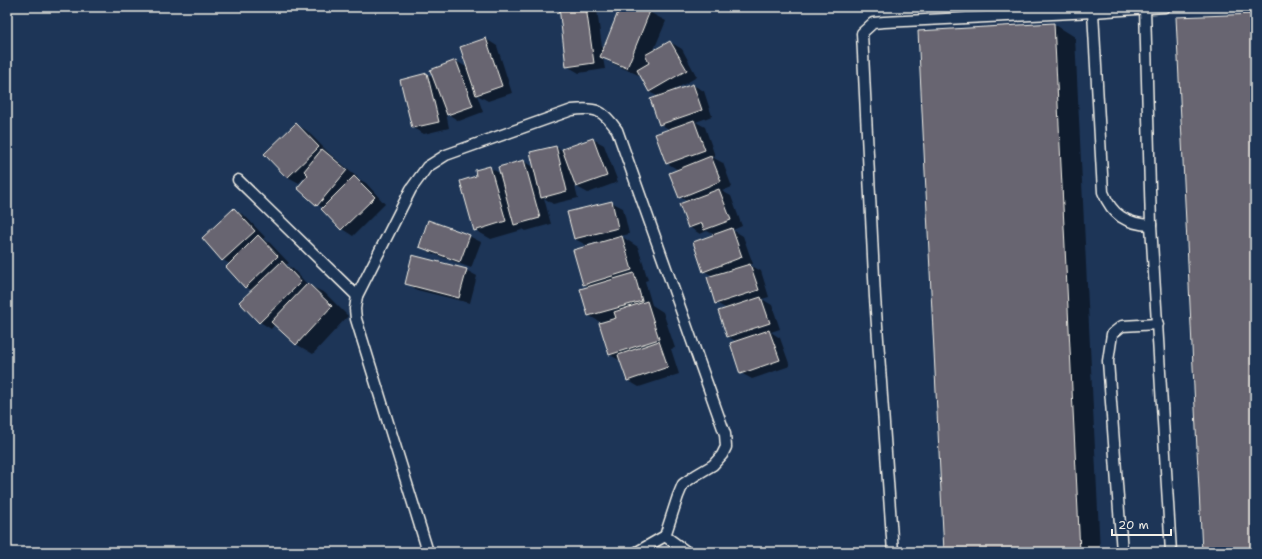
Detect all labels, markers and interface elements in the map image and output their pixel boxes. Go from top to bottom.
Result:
scale bar [1112,511,1171,537]
text: 20 m [1118,517,1149,533]

